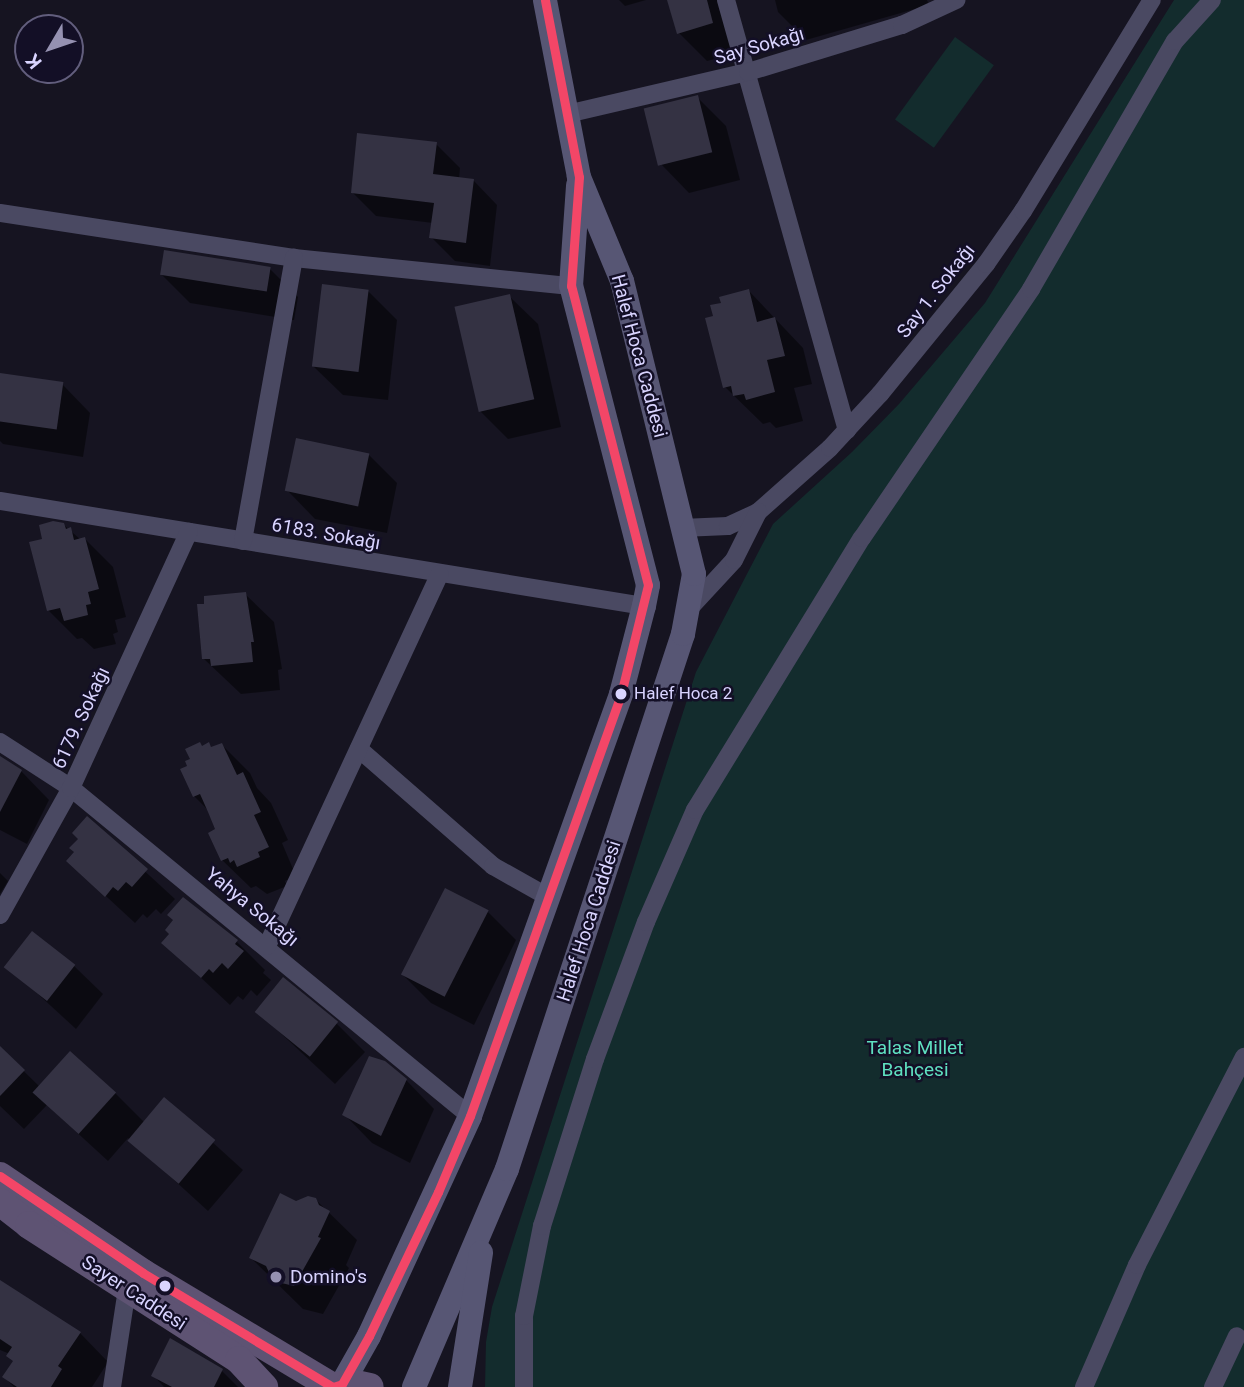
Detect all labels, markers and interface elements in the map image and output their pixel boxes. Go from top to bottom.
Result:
north arrow [14,14,84,84]
street label: Say Sokağı [711,22,807,70]
text: K [21,49,47,73]
street label: Say 1. Sokağı [892,239,980,343]
street label: Halef Hoca Caddesi [606,272,672,440]
street label: 6183. Sokağı [270,513,382,555]
street label: 6179. Sokağı [47,663,115,773]
place label: Halef Hoca 2 [634,684,732,704]
marker: Halef Hoca 2 [614,687,628,701]
street label: Halef Hoca Caddesi [552,838,626,1004]
street label: Yahya Sokağı [201,863,303,951]
park label: Talas Millet Bahçesi [867,1037,963,1081]
street label: Sayer Caddesi [77,1251,191,1335]
place label: Domino's [290,1266,367,1288]
marker: Domino's [268,1269,284,1285]
unlabelled marker [158,1279,172,1293]

